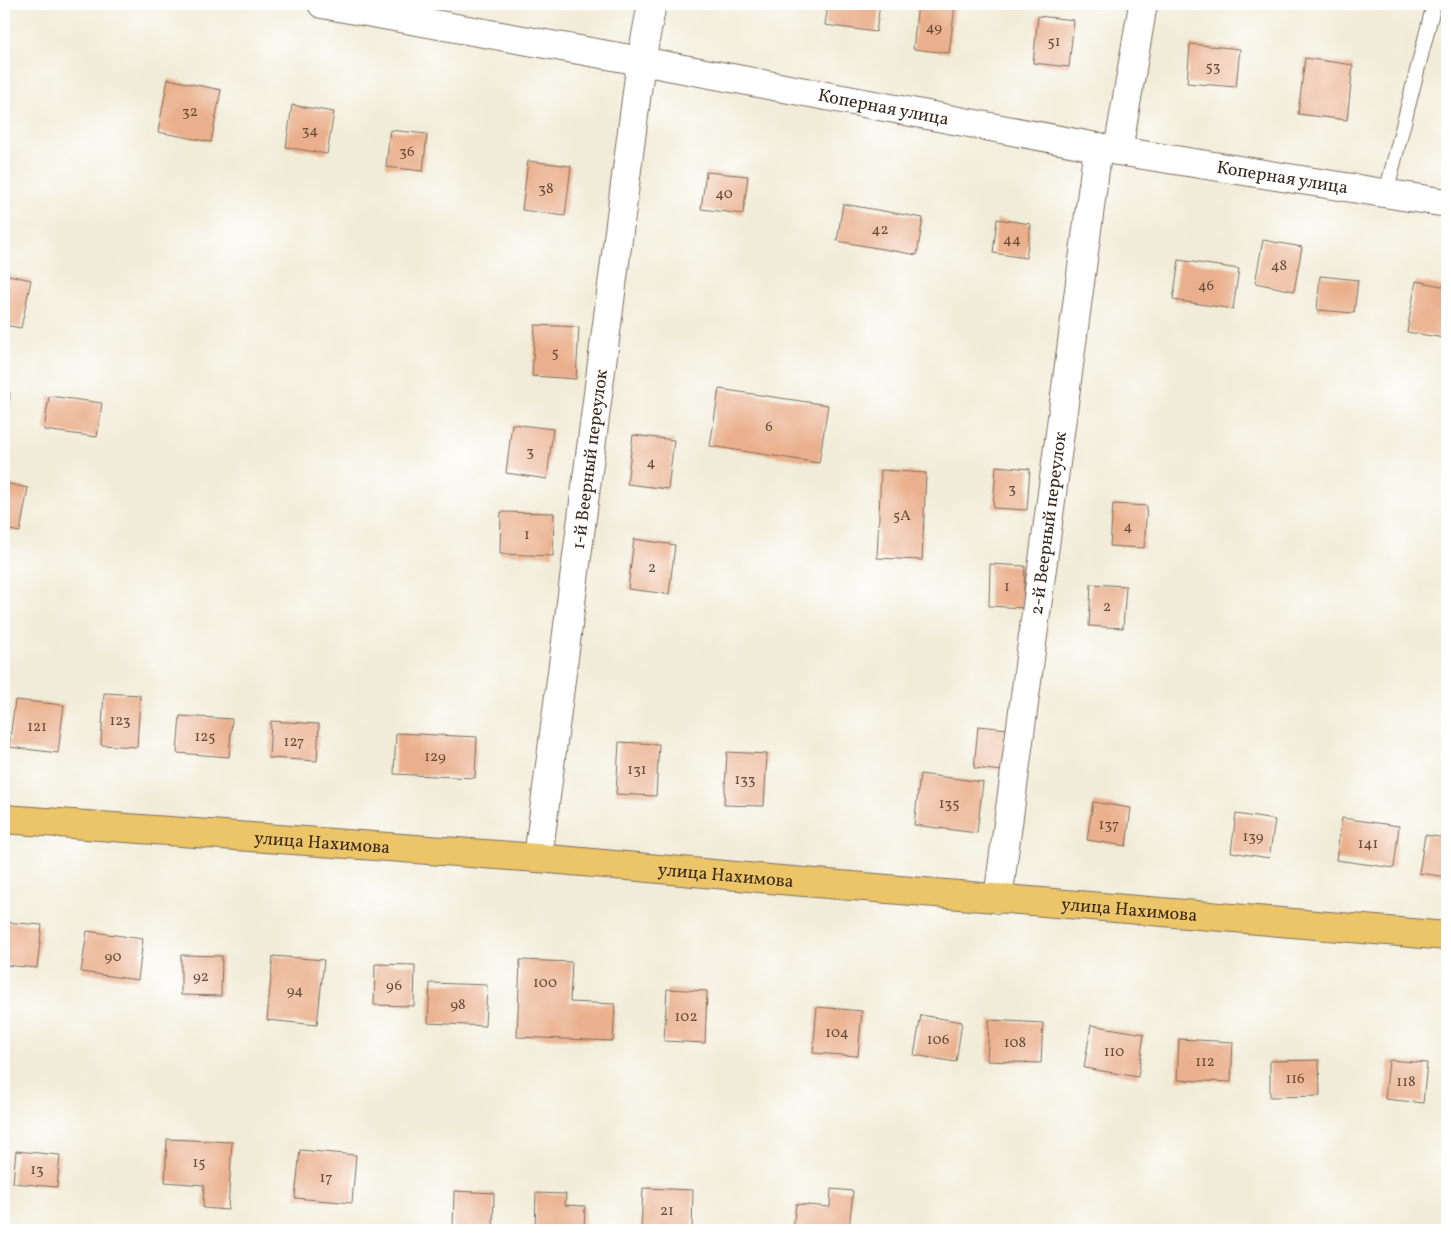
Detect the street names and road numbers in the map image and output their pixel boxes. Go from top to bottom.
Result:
street label: Коперная улица [816,84,951,133]
street label: Коперная улица [1215,156,1350,201]
street label: 1-й Веерный переулок [567,368,615,551]
street label: 2-й Веерный переулок [1025,430,1074,617]
street label: улица Нахимова [253,826,391,861]
street label: улица Нахимова [657,858,795,895]
street label: улица Нахимова [1060,893,1198,929]

